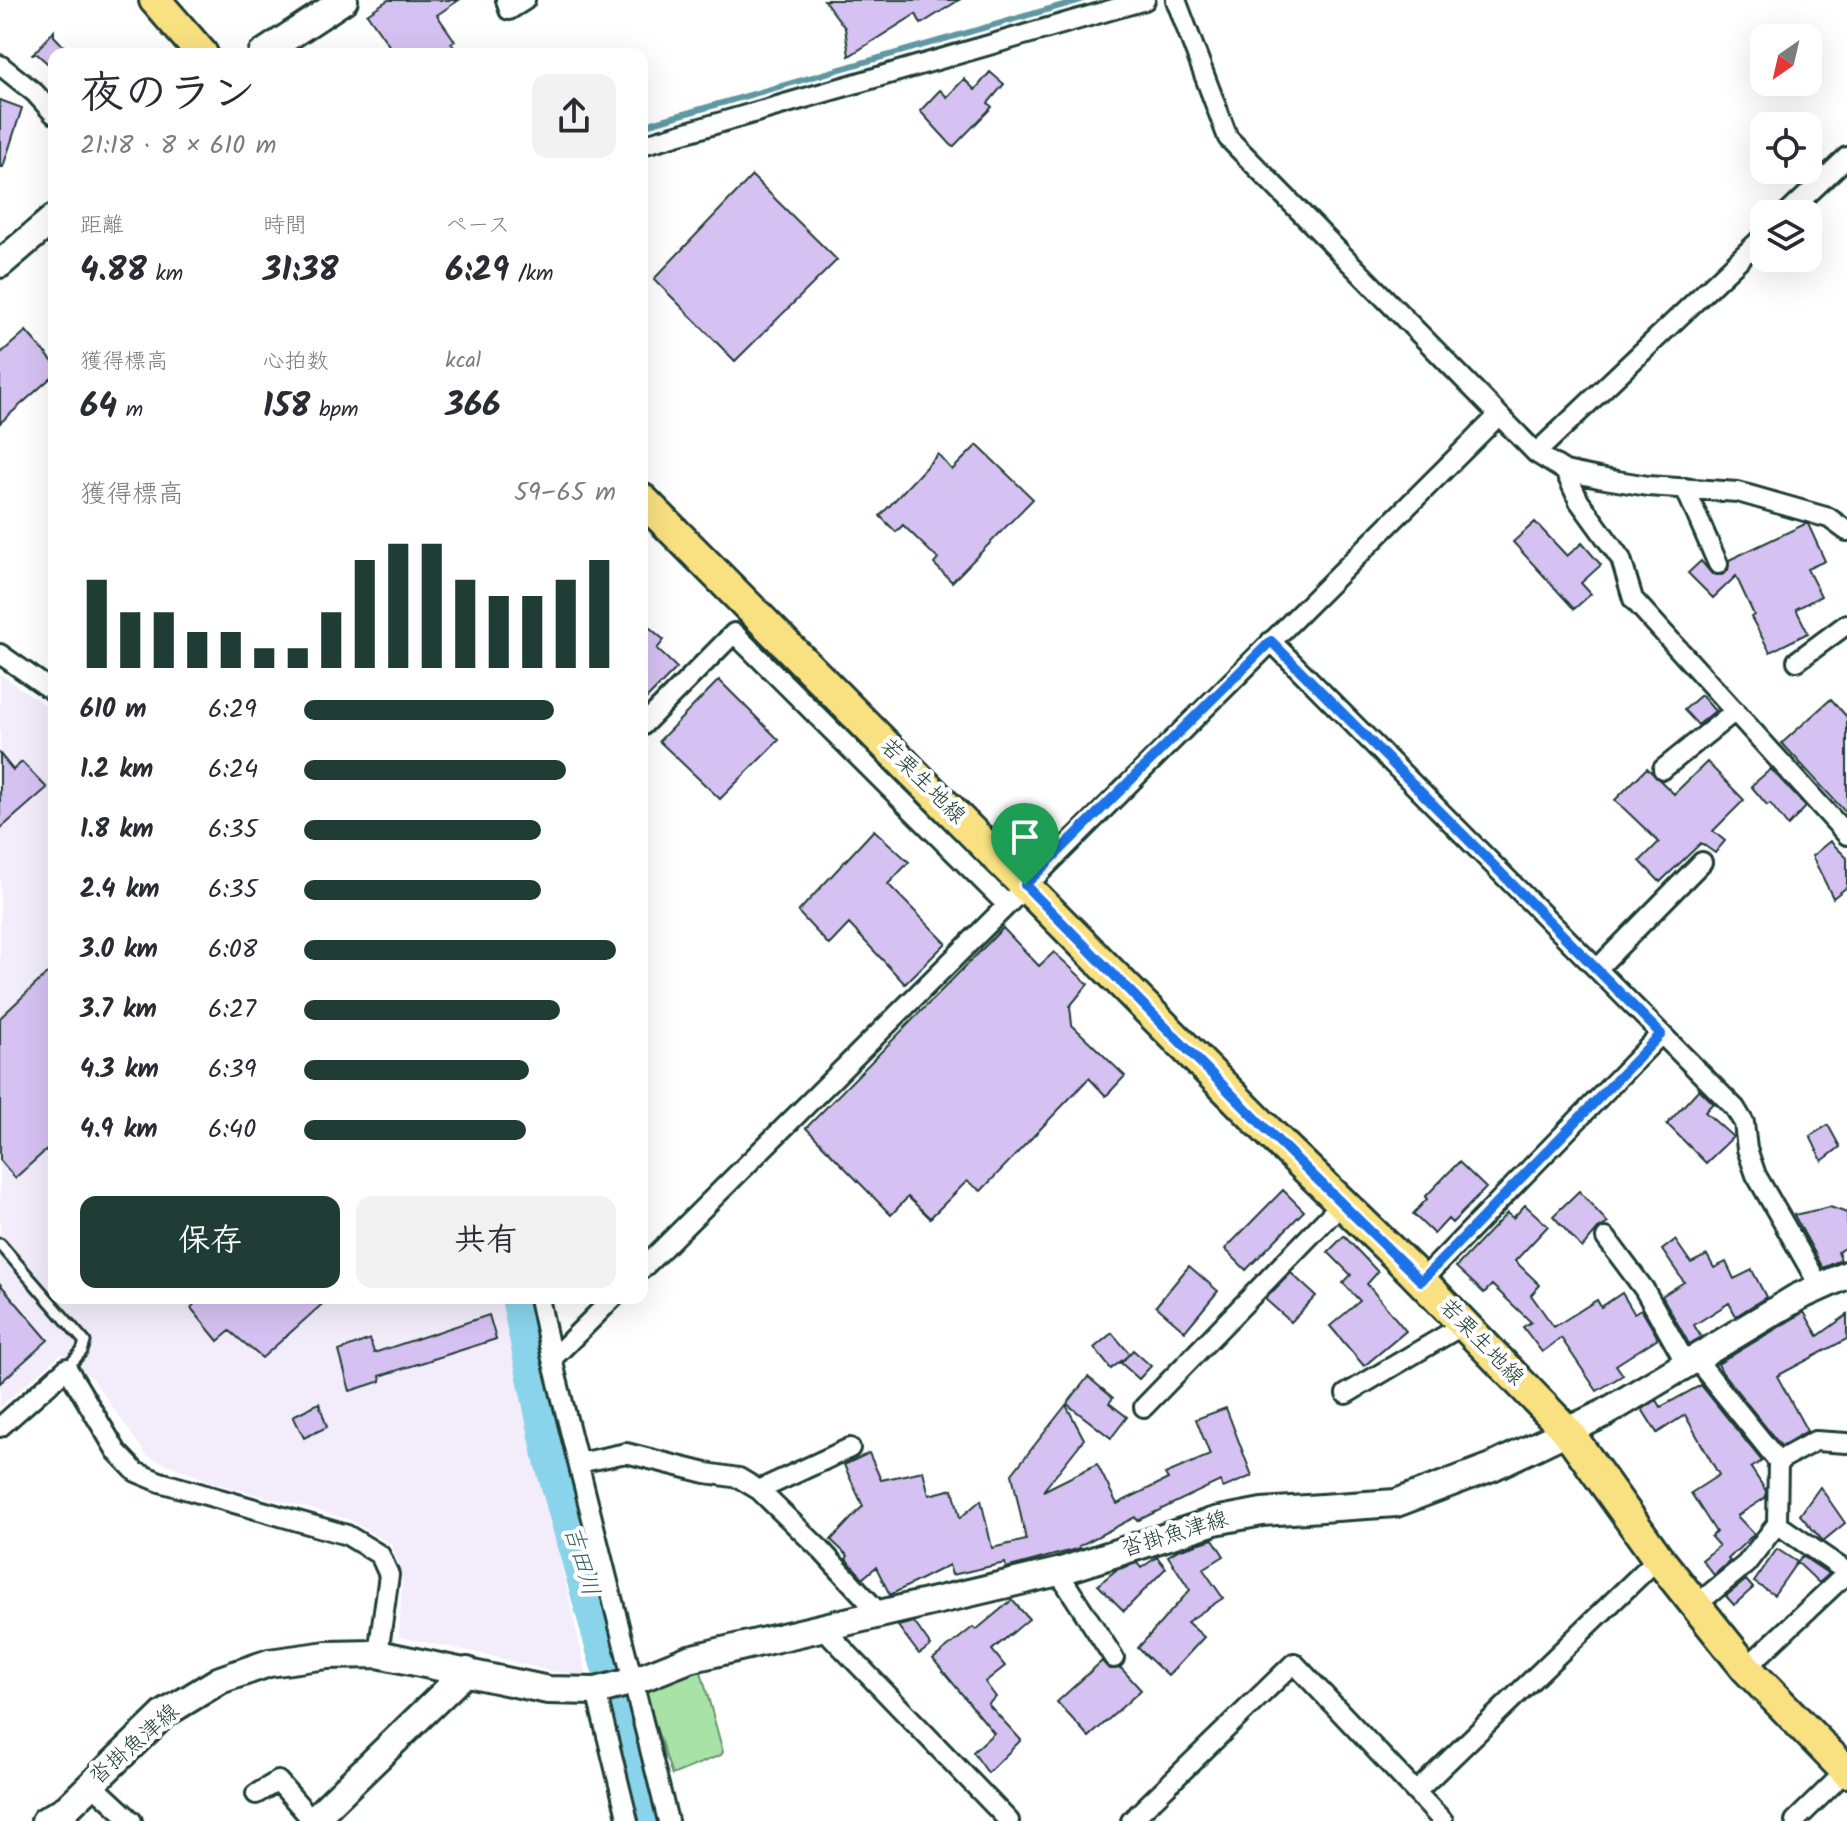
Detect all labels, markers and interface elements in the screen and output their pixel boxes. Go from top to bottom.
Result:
north arrow [1750,24,1822,96]
map controls [1750,24,1822,272]
text: 夜のラン [80,60,256,130]
button: share [532,74,616,158]
button: locate [1750,112,1822,184]
text: 21:18 · 8 × 610 m [80,125,276,167]
button: layers [1750,200,1822,272]
text: 距離 [80,209,124,244]
text: 時間 [263,209,307,244]
text: ペース [445,209,510,244]
text: 4.88 [80,244,147,298]
text: 31:38 [263,244,339,298]
text: 6:29 [445,244,509,298]
text: km [147,257,183,292]
text: /km [509,257,554,292]
text: kcal [445,344,481,379]
text: 獲得標高 [80,345,168,380]
text: 心拍数 [263,345,329,380]
text: 366 [445,379,501,433]
text: 64 [80,380,117,434]
text: 158 [263,380,310,434]
text: m [117,393,143,428]
text: bpm [310,393,359,428]
text: 59–65 m [514,472,616,514]
text: 獲得標高 [80,474,184,516]
text: 610 m [80,689,147,731]
text: 6:29 [208,689,257,731]
street label: 若栗生地線 [871,731,973,833]
text: 1.2 km [80,749,153,791]
text: 6:24 [208,749,258,791]
pin [991,803,1059,885]
text: 1.8 km [80,809,153,851]
text: 6:35 [208,809,258,851]
icon: arrive [1003,815,1047,859]
text: 2.4 km [80,869,160,911]
text: 6:35 [208,869,258,911]
text: 3.0 km [80,929,158,971]
text: 6:08 [208,929,258,971]
text: 3.7 km [80,989,157,1031]
text: 6:27 [208,989,256,1031]
text: 4.3 km [80,1049,159,1091]
text: 6:39 [208,1049,256,1091]
text: 4.9 km [80,1109,158,1151]
text: 6:40 [208,1109,256,1151]
button: 保存 [80,1196,340,1288]
button: 共有 [356,1196,616,1288]
street label: 若栗生地線 [1430,1291,1532,1395]
street label: 沓掛魚津線 [1117,1502,1233,1568]
water label: 吉田川 [552,1521,610,1601]
street label: 沓掛魚津線 [82,1696,188,1794]

